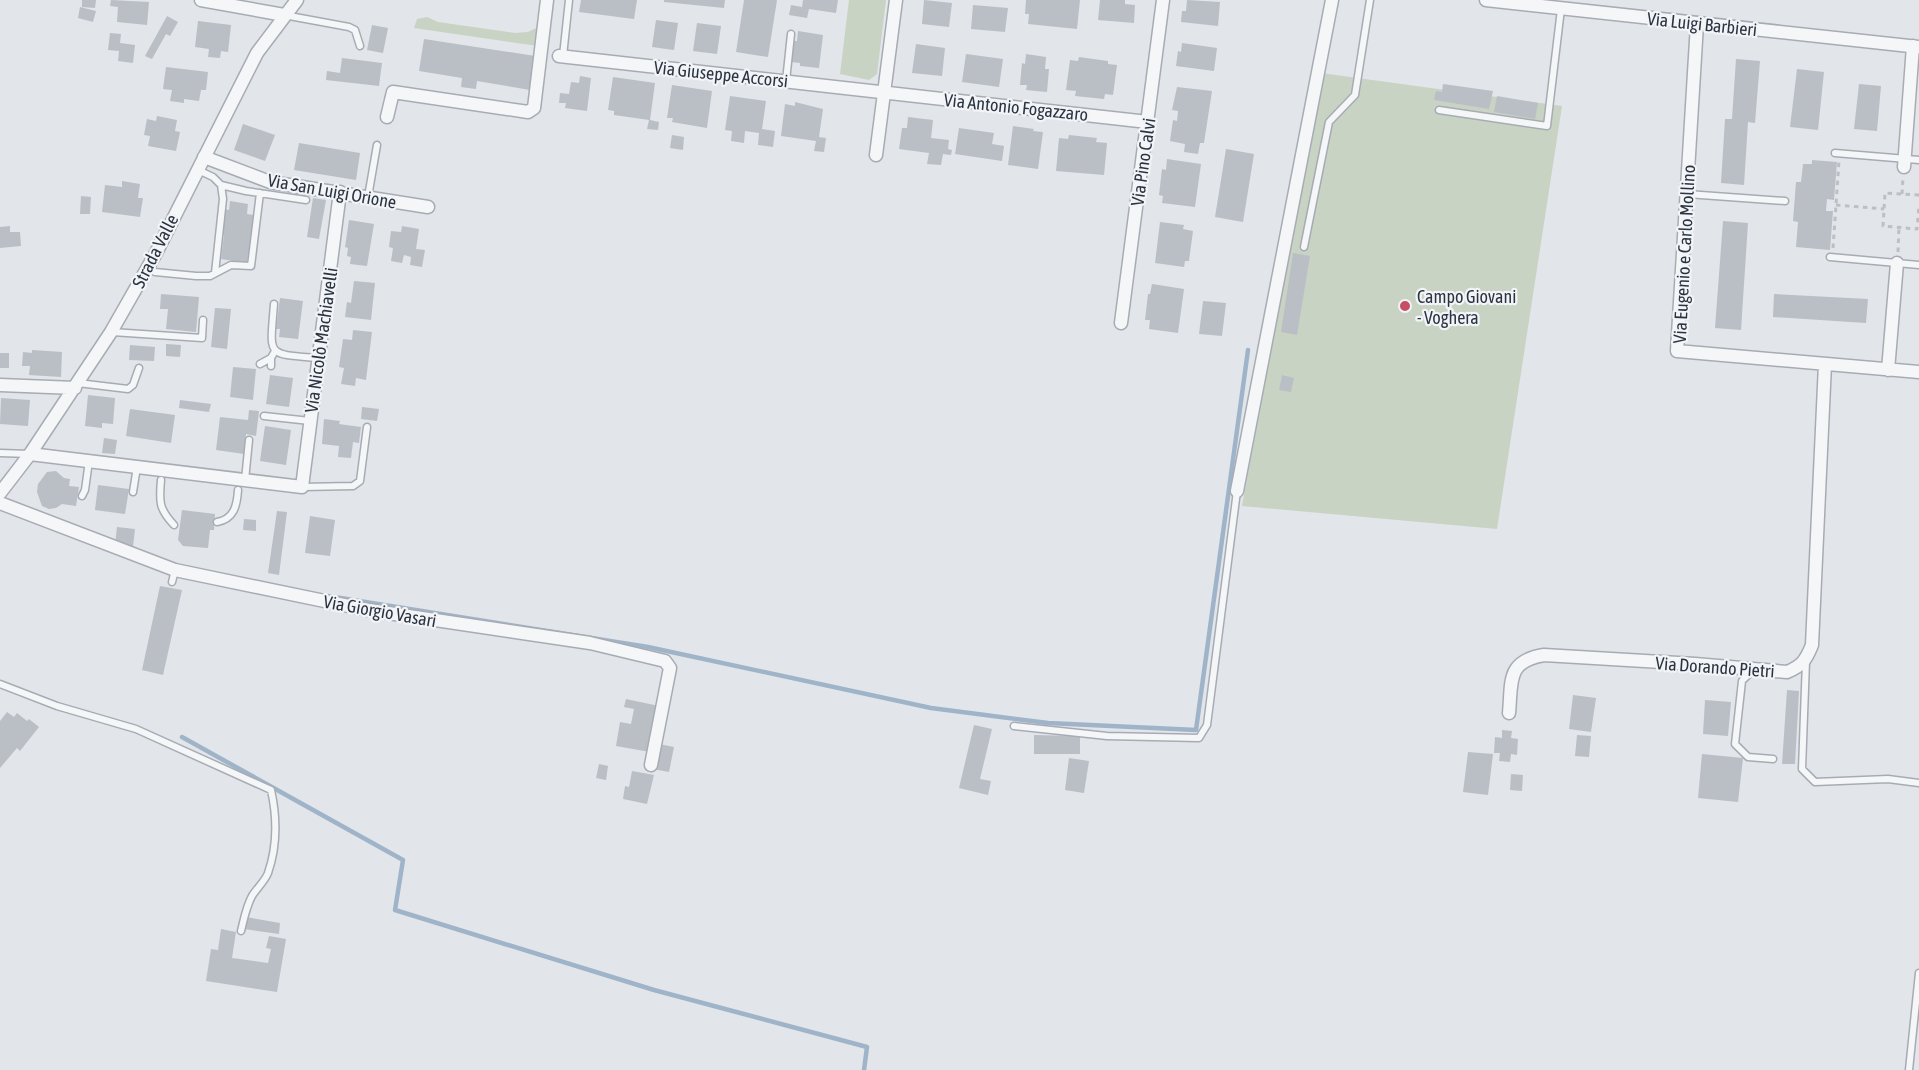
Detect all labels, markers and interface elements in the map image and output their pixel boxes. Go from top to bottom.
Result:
street label: Via Luigi Barbieri [1646,8,1758,40]
street label: Via Giuseppe Accorsi [653,57,789,91]
street label: Via Antonio Fogazzaro [943,89,1089,125]
street label: Via Pino Calvi [1126,117,1160,207]
street label: Via Eugenio e Carlo Mollino [1669,164,1699,344]
street label: Via San Luigi Orione [266,169,398,213]
street label: Strada Valle [128,211,182,291]
street label: Via Nicolò Machiavelli [300,266,342,414]
place label: Campo Giovani - Voghera [1417,286,1516,328]
marker: Campo Giovani - Voghera [1398,299,1412,313]
street label: Via Giorgio Vasari [322,591,438,631]
street label: Via Dorando Pietri [1655,652,1775,682]

